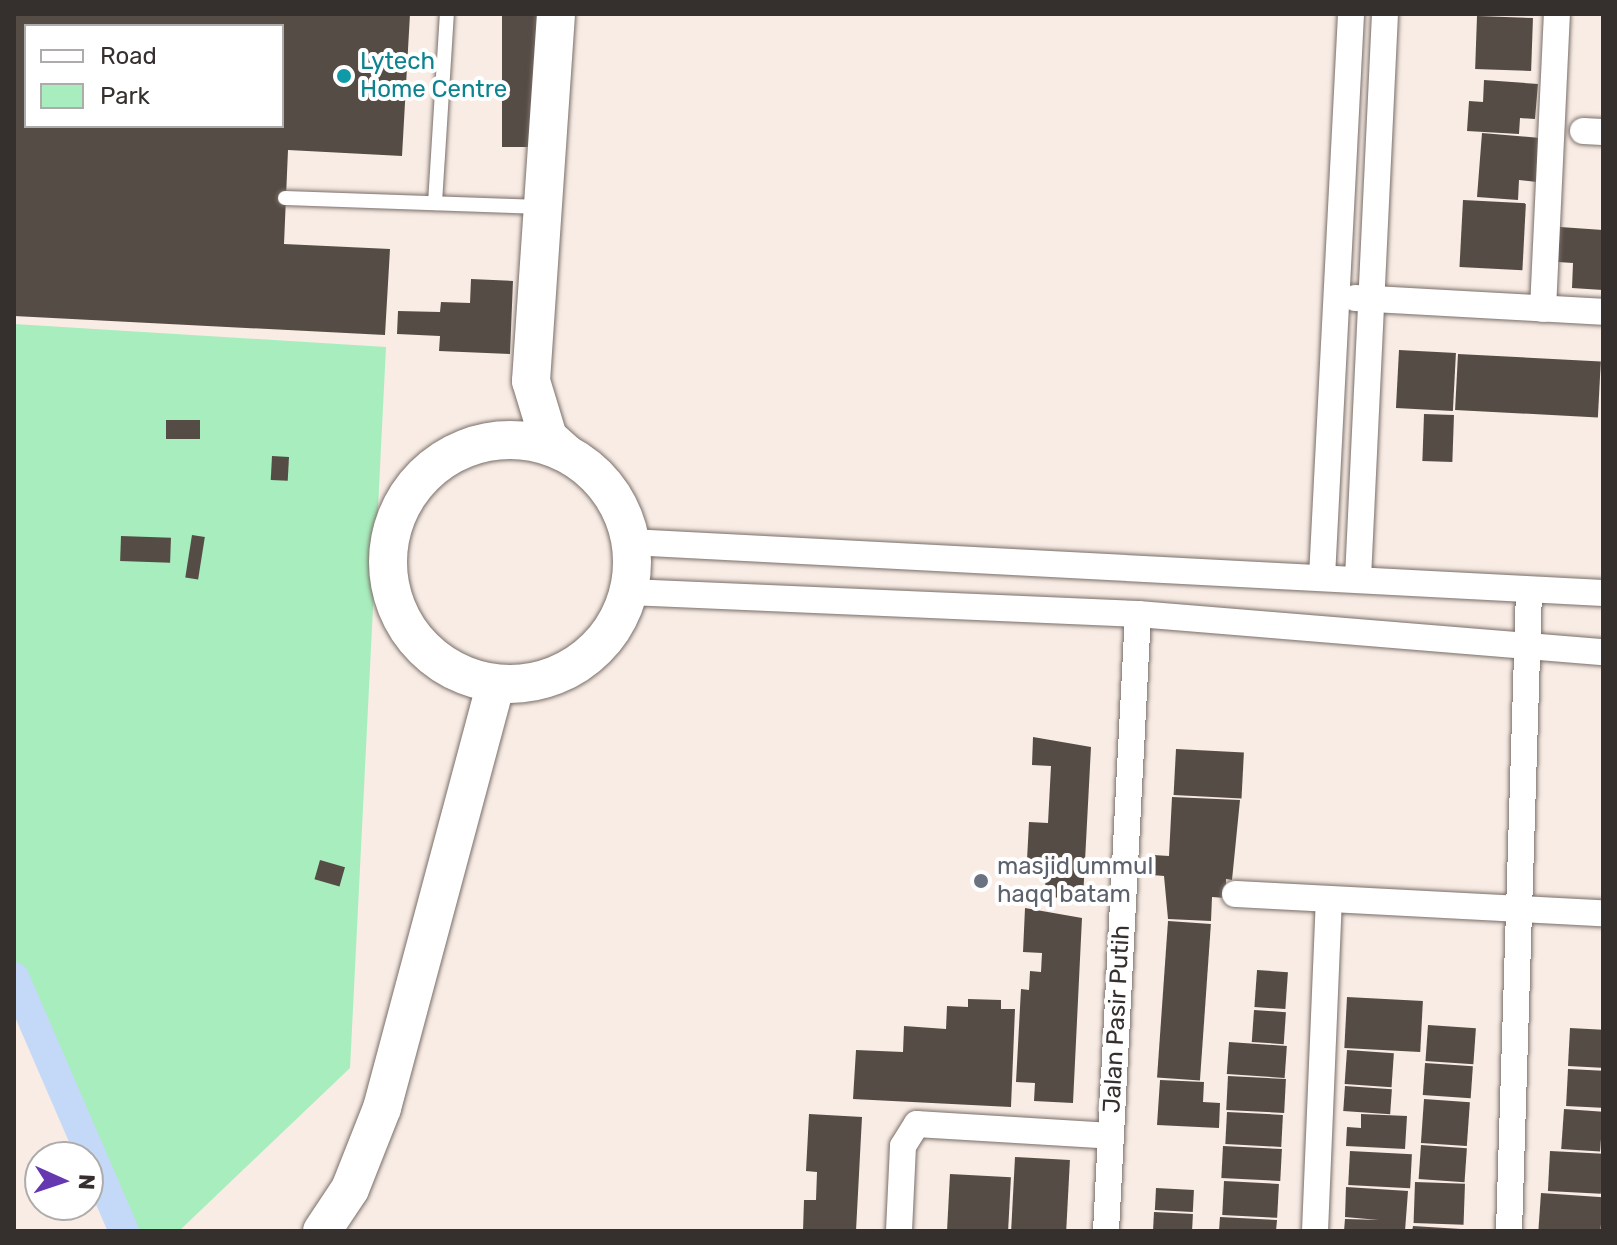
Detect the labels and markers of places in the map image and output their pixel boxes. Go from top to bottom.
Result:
place label: Lytech Home Centre [360,48,507,104]
marker: Lytech Home Centre [335,67,353,85]
place label: masjid ummul haqq batam [997,853,1153,909]
marker: masjid ummul haqq batam [972,872,990,890]

